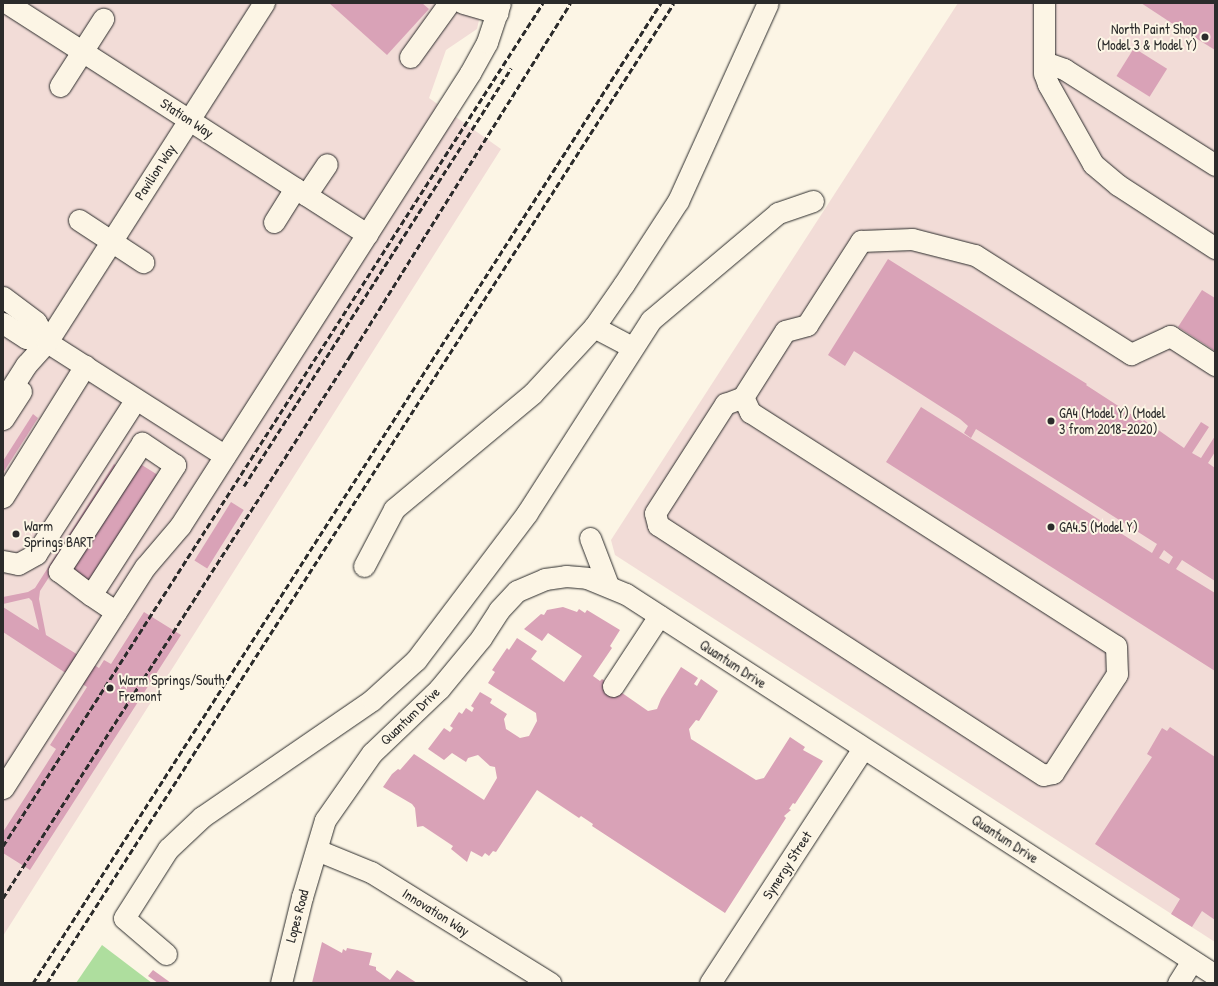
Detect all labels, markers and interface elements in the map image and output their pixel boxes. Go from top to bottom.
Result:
place label: North Paint Shop (Model 3 & Model Y) [1097,21,1197,54]
marker: North Paint Shop (Model 3 & Model Y) [1200,32,1210,42]
street label: Station Way [157,95,217,141]
street label: Pavilion Way [131,141,179,203]
place label: GA4 (Model Y) (Model 3 from 2018-2020) [1059,405,1166,438]
marker: GA4 (Model Y) (Model 3 from 2018-2020) [1046,416,1056,426]
place label: Warm Springs BART [24,518,93,550]
place label: GA4.5 (Model Y) [1059,519,1138,535]
marker: GA4.5 (Model Y) [1046,522,1056,532]
marker: Warm Springs BART [11,529,21,539]
street label: Quantum Drive [697,636,769,692]
place label: Warm Springs/South Fremont [119,672,224,704]
marker: Warm Springs/South Fremont [104,682,116,694]
street label: Quantum Drive [377,684,443,748]
street label: Quantum Drive [969,811,1041,867]
street label: Synergy Street [759,828,815,902]
street label: Innovation Way [399,885,473,939]
street label: Lopes Road [282,888,312,944]

